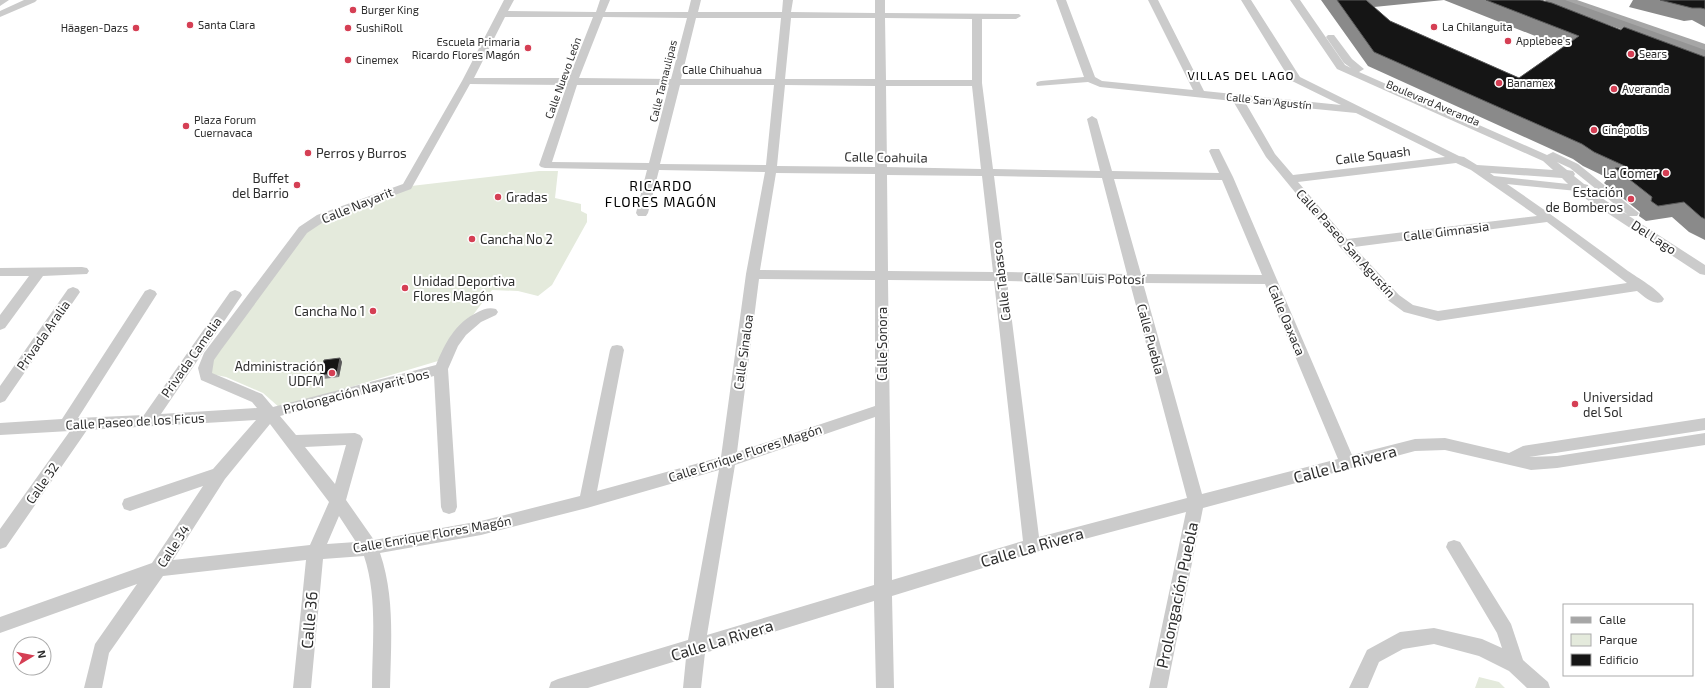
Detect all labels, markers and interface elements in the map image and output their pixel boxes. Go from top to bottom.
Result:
place label: Burger King [361,3,419,16]
marker: Burger King [348,5,358,15]
place label: Santa Clara [198,18,255,31]
marker: Santa Clara [185,20,195,30]
place label: La Chilanguita [1442,20,1513,33]
place label: Häagen-Dazs [61,21,128,34]
place label: SushiRoll [356,21,403,34]
marker: La Chilanguita [1429,22,1439,32]
marker: Häagen-Dazs [131,23,141,33]
marker: SushiRoll [343,23,353,33]
place label: Applebee's [1516,34,1571,47]
place label: Escuela Primaria Ricardo Flores Magón [412,35,520,61]
street label: Calle Nuevo León [542,35,583,120]
marker: Applebee's [1503,36,1513,46]
street label: Calle Tamaulipas [646,38,679,123]
marker: Escuela Primaria Ricardo Flores Magón [523,43,533,53]
place label: Sears [1639,47,1668,60]
marker: Sears [1626,49,1636,59]
place label: Cinemex [356,53,399,66]
marker: Cinemex [343,55,353,65]
street label: Calle Chihuahua [682,63,762,76]
district label: VILLAS DEL LAGO [1187,68,1295,82]
place label: Banamex [1507,76,1554,89]
street label: Boulevard Averanda [1384,77,1482,128]
marker: Banamex [1494,78,1504,88]
place label: Averanda [1622,82,1669,95]
marker: Averanda [1609,84,1619,94]
street label: Calle San Agustín [1226,90,1313,111]
place label: Plaza Forum Cuernavaca [194,113,256,139]
marker: Plaza Forum Cuernavaca [181,121,191,131]
place label: Cinépolis [1602,123,1648,136]
marker: Cinépolis [1589,125,1599,135]
street label: Calle Squash [1335,142,1411,168]
place label: Perros y Burros [316,145,407,161]
marker: Perros y Burros [303,148,313,158]
street label: Calle Coahuila [844,148,928,166]
place label: La Comer [1603,165,1658,181]
marker: La Comer [1661,168,1671,178]
place label: Buffet del Barrio [232,170,289,201]
district label: RICARDO FLORES MAGÓN [605,177,717,210]
marker: Buffet del Barrio [292,180,302,190]
street label: Calle Nayarit [319,183,395,227]
place label: Estación de Bomberos [1545,184,1623,215]
street label: Calle Paseo San Agustín [1293,185,1399,301]
place label: Gradas [506,189,548,205]
marker: Gradas [493,192,503,202]
marker: Estación de Bomberos [1626,194,1636,204]
street label: Del Lago [1628,217,1680,257]
street label: Calle Gimnasia [1402,218,1490,244]
place label: Cancha No 2 [480,231,553,247]
marker: Cancha No 2 [467,234,477,244]
street label: Calle Tabasco [988,240,1014,322]
street label: Calle San Luis Potosí [1023,269,1145,287]
place label: Unidad Deportiva Flores Magón [413,273,515,304]
street label: Calle Oaxaca [1265,282,1309,358]
marker: Unidad Deportiva Flores Magón [400,283,410,293]
street label: Privada Aralia [13,297,73,373]
street label: Calle Puebla [1134,302,1168,376]
place label: Cancha No 1 [294,303,365,319]
marker: Cancha No 1 [368,306,378,316]
street label: Calle Sonora [874,307,890,381]
street label: Calle Sinaloa [730,313,756,391]
street label: Privada Camelia [157,314,225,400]
place label: Administración UDFM [235,358,324,389]
street label: Prolongación Nayarit Dos [281,365,431,417]
marker: Administración UDFM [327,368,337,378]
place label: Universidad del Sol [1583,389,1653,420]
marker: Universidad del Sol [1570,399,1580,409]
street label: Calle Paseo de los Ficus [65,409,205,433]
street label: Calle Enrique Flores Magón [666,421,824,485]
street label: Calle La Rivera [1291,441,1399,486]
street label: Calle 32 [22,459,62,507]
street label: Calle Enrique Flores Magón [352,512,512,556]
street label: Prolongación Puebla [1152,520,1201,670]
street label: Calle 34 [153,522,193,570]
street label: Calle La Rivera [978,523,1086,570]
street label: Calle 36 [297,590,320,649]
legend [1563,604,1693,676]
text: Calle [1599,612,1626,626]
street label: Calle La Rivera [668,615,775,664]
text: Parque [1599,632,1637,646]
north arrow [12,636,52,676]
text: N [35,649,49,659]
text: Edificio [1599,652,1639,666]

